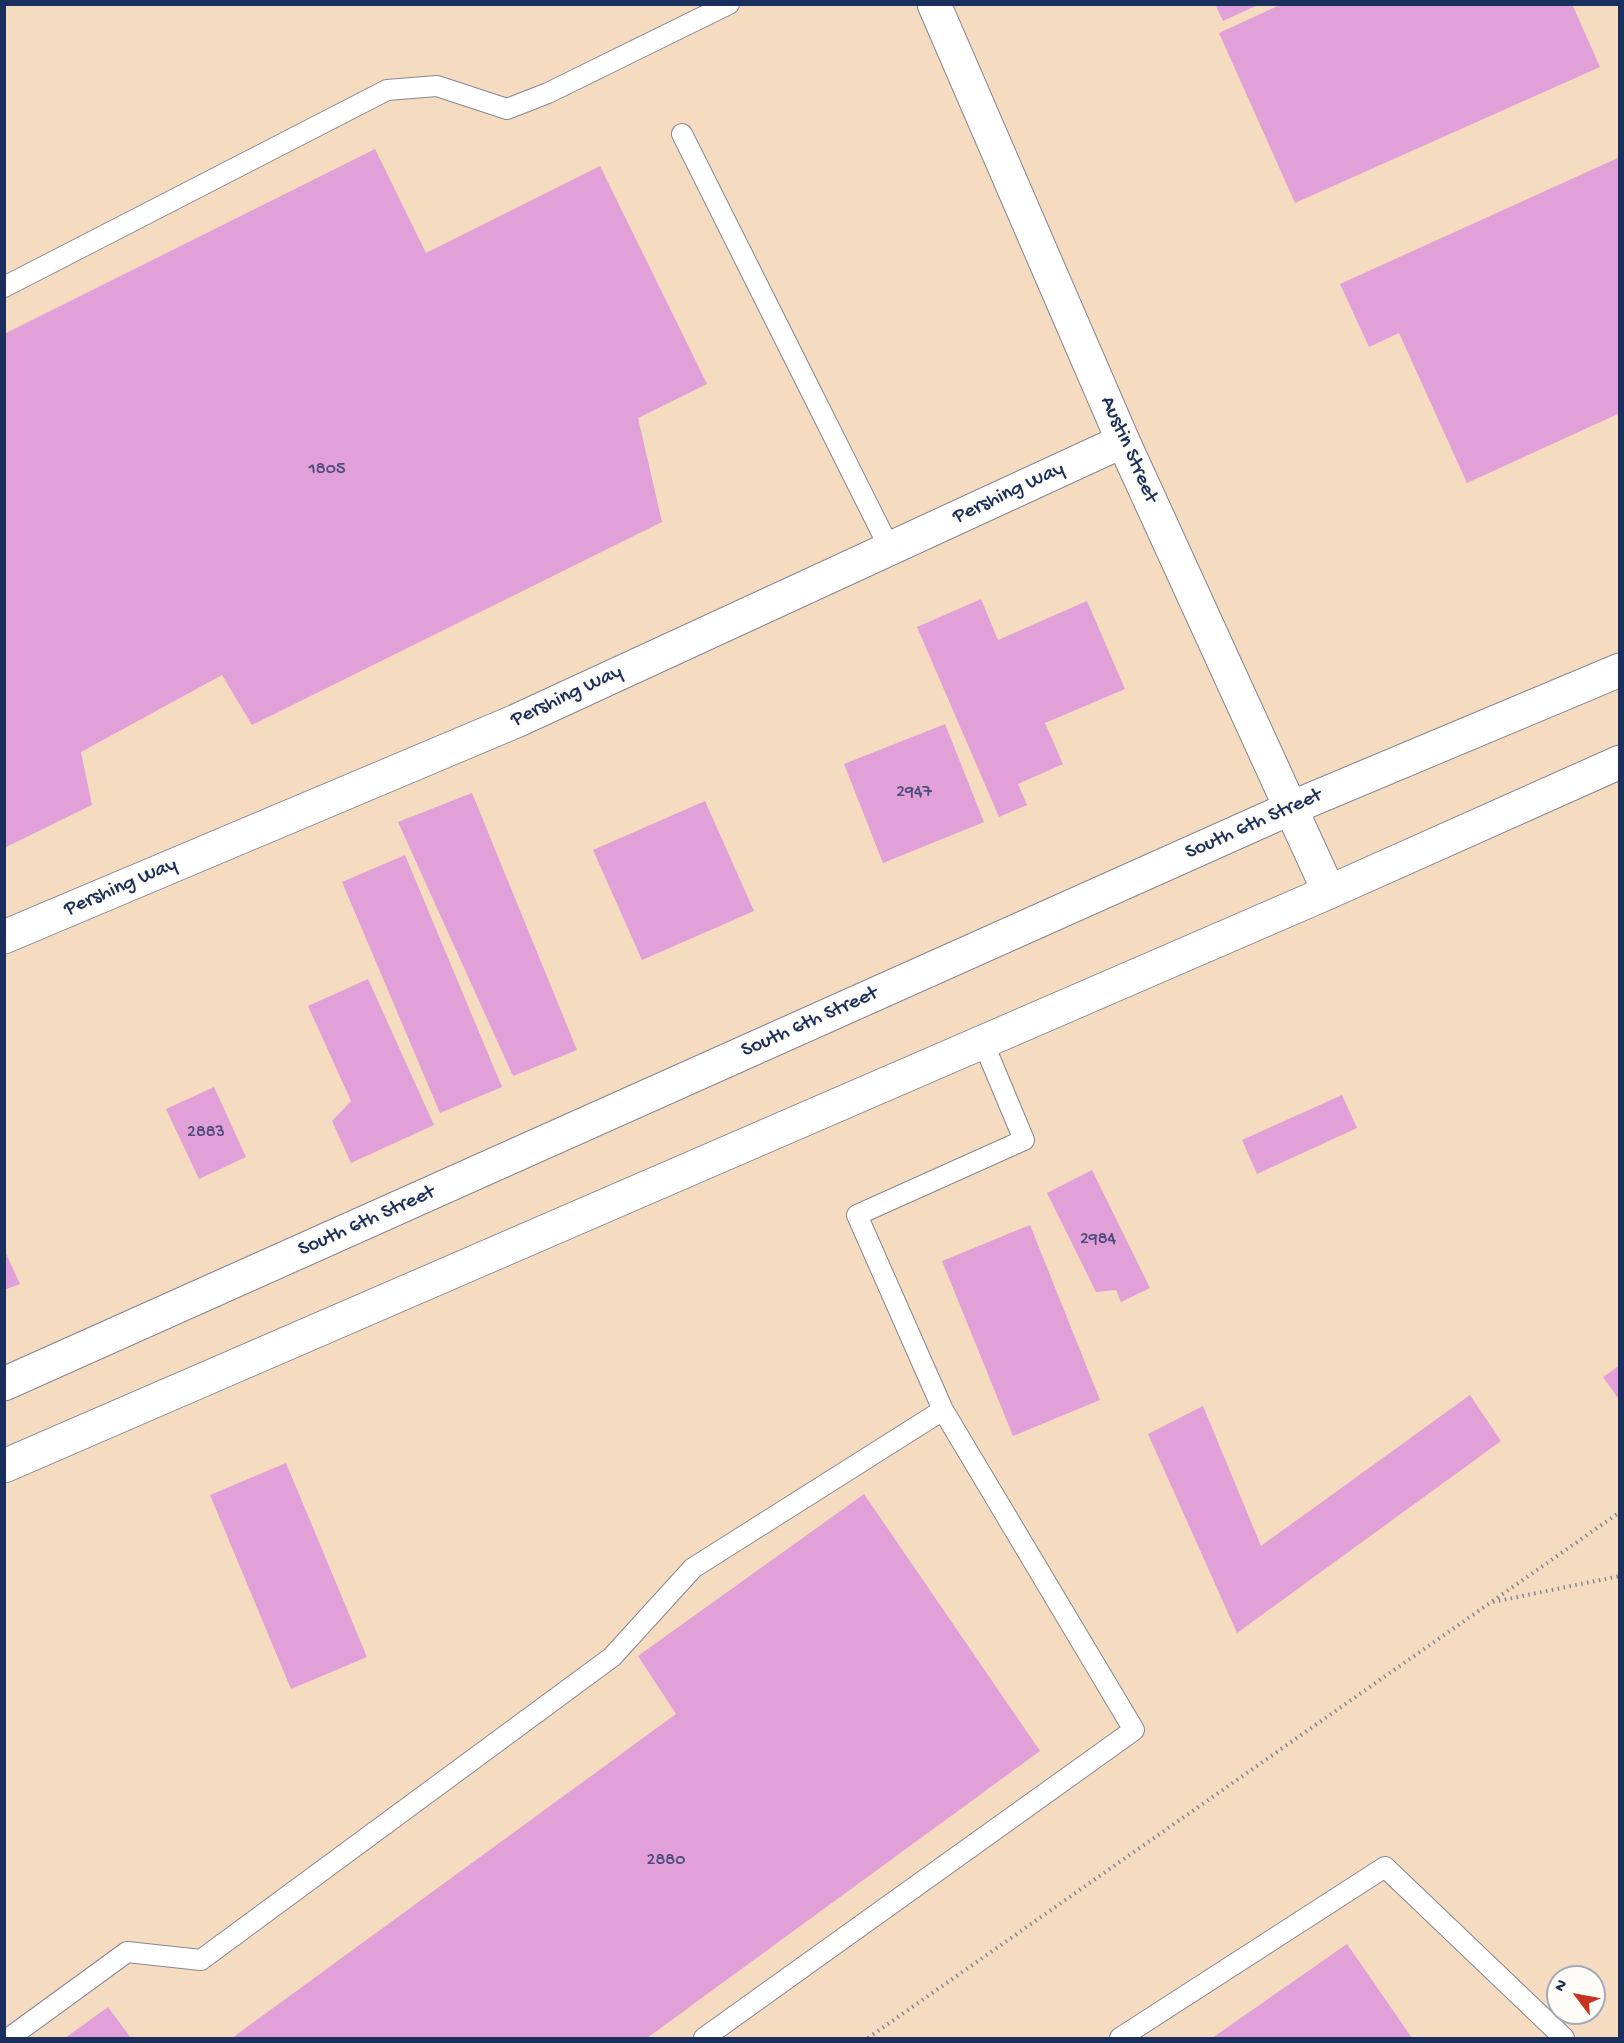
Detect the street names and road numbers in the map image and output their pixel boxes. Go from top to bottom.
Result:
street label: Austin Street [1093,393,1163,507]
street label: Pershing Way [949,457,1069,531]
street label: Pershing Way [507,660,627,734]
street label: South 6th Street [1182,784,1326,866]
street label: Pershing Way [61,853,181,923]
street label: South 6th Street [738,982,882,1064]
street label: South 6th Street [295,1181,439,1263]

